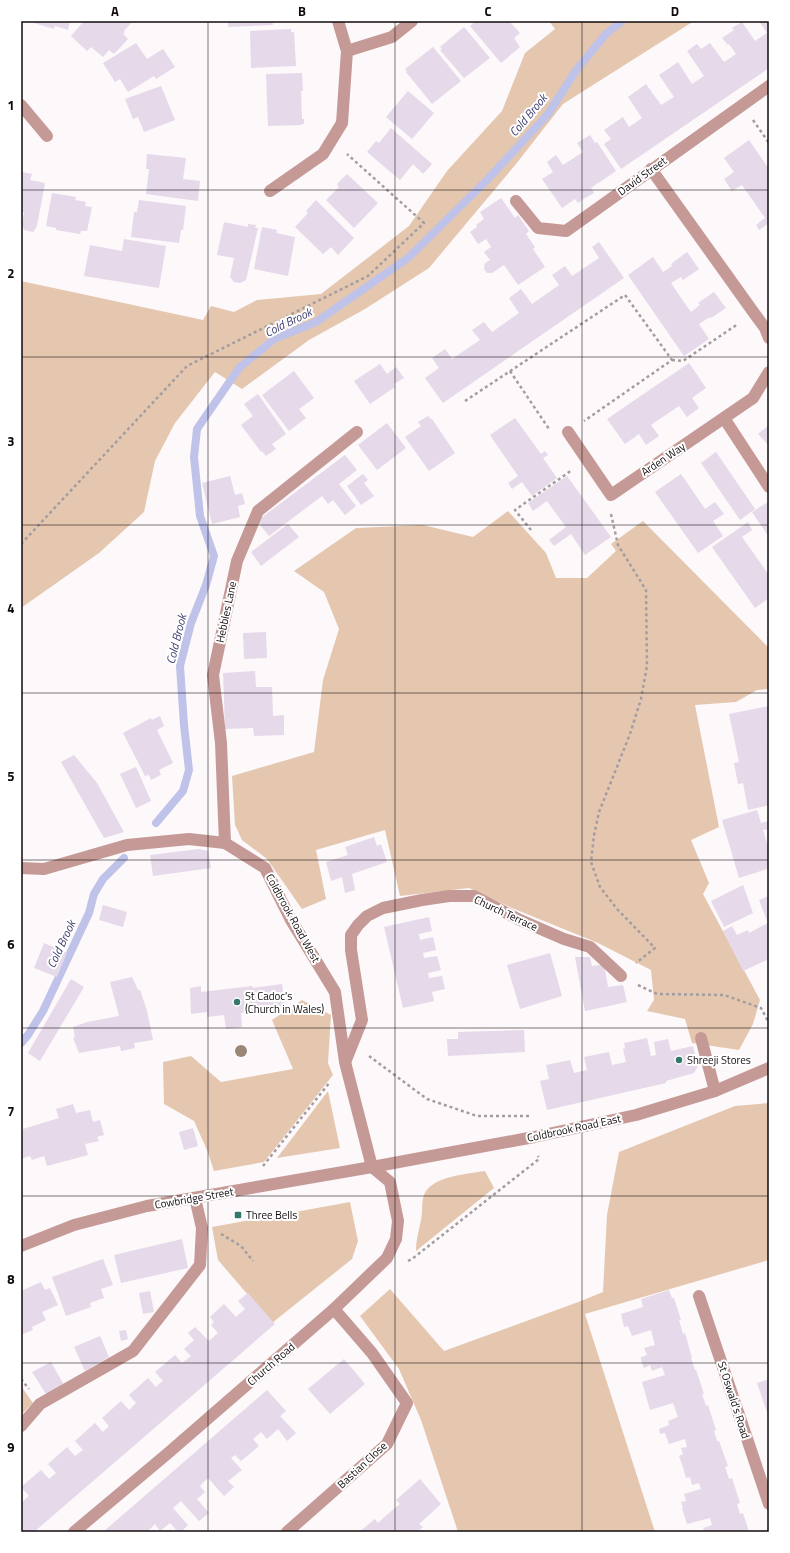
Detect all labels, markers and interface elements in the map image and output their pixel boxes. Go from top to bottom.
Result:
text: A [111,1,119,21]
text: B [298,1,306,21]
text: C [484,1,492,21]
text: D [671,1,679,21]
water label: Cold Brook [504,88,553,141]
text: 1 [7,95,15,115]
street label: David Street [614,153,670,199]
text: 2 [7,263,15,283]
water label: Cold Brook [261,302,316,342]
text: 3 [7,431,15,451]
street label: Arden Way [638,438,689,480]
street label: Hebbles Lane [212,579,240,644]
text: 4 [7,598,15,618]
water label: Cold Brook [161,610,192,666]
text: 5 [7,766,15,786]
street label: Coldbrook Road West [262,871,324,965]
street label: Church Terrace [472,891,541,935]
water label: Cold Brook [42,915,81,971]
text: 6 [7,934,15,954]
place label: St Cadoc's (Church in Wales) [245,988,324,1017]
marker: St Cadoc's (Church in Wales) [232,997,242,1007]
place label: Shreeji Stores [687,1052,751,1068]
marker: Shreeji Stores [674,1055,684,1065]
text: 7 [7,1101,15,1121]
street label: Coldbrook Road East [526,1110,623,1146]
street label: Cowbridge Street [153,1183,235,1213]
place label: Three Bells [246,1207,297,1223]
marker: Three Bells [233,1210,243,1220]
text: 8 [7,1269,15,1289]
street label: Church Road [244,1339,298,1389]
street label: St Oswald's Road [714,1359,754,1441]
text: 9 [7,1437,15,1457]
street label: Bastian Close [334,1438,391,1492]

